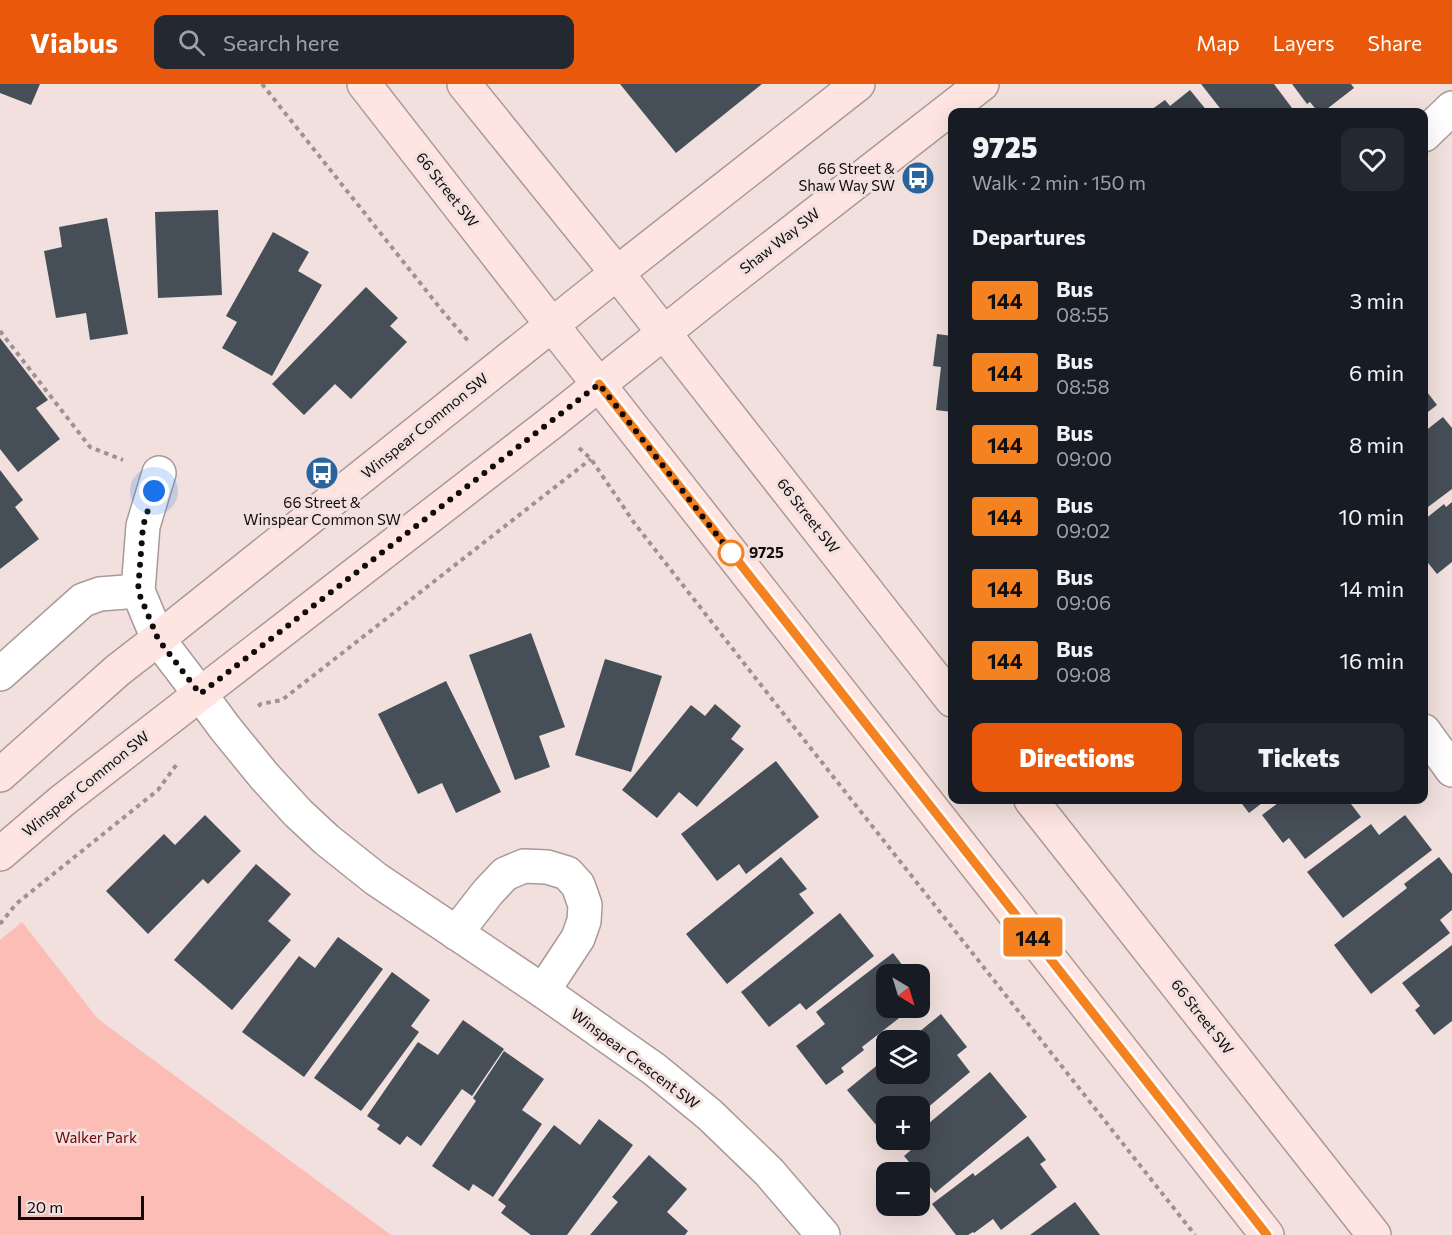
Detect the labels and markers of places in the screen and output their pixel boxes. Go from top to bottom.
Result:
place label: 66 Street & Shaw Way SW [798,159,895,194]
bus stop icon: 66 Street & Shaw Way SW [900,160,936,196]
bus stop icon: 66 Street & Winspear Common SW [304,455,340,491]
place label: 66 Street & Winspear Common SW [243,493,401,528]
marker: 9725 [718,540,744,566]
place label: 9725 [749,543,784,561]

